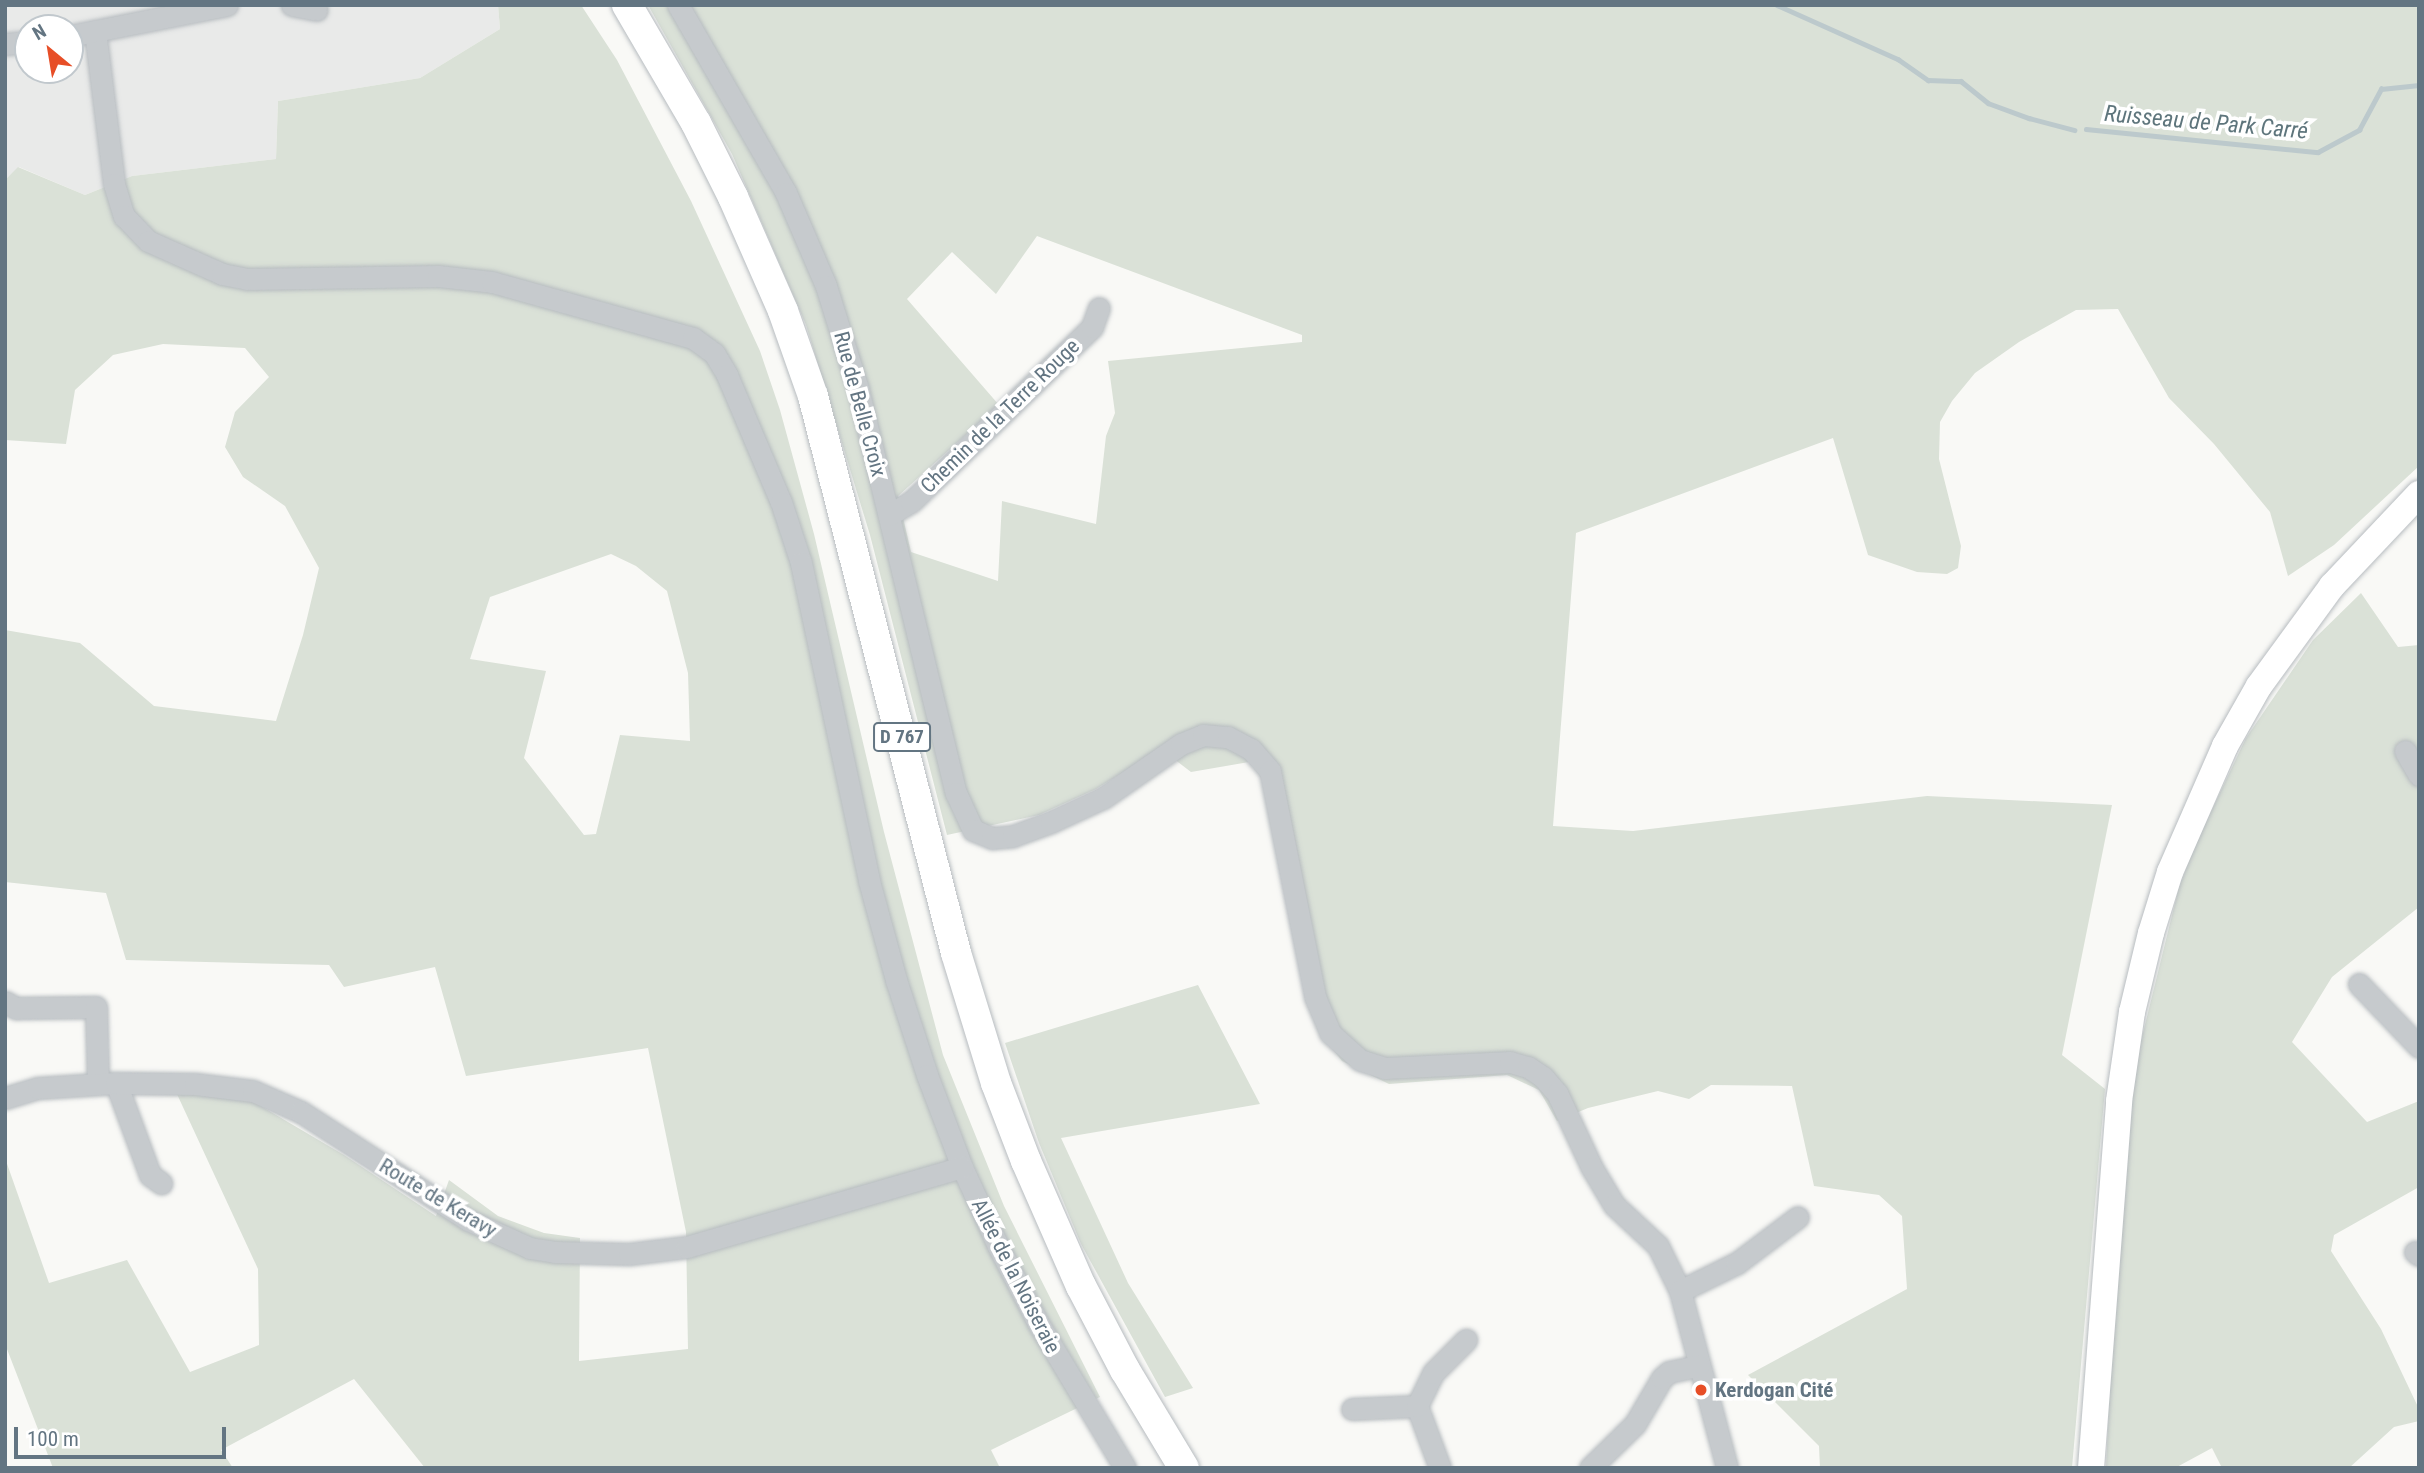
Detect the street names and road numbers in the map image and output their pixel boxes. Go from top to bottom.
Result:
street label: Rue de Belle Croix [829,329,891,479]
street label: Chemin de la Terre Rouge [915,334,1085,498]
road number: D 767 [872,722,932,752]
street label: Route de Keravy [375,1153,501,1243]
street label: Allée de la Noiseraie [966,1195,1066,1357]

